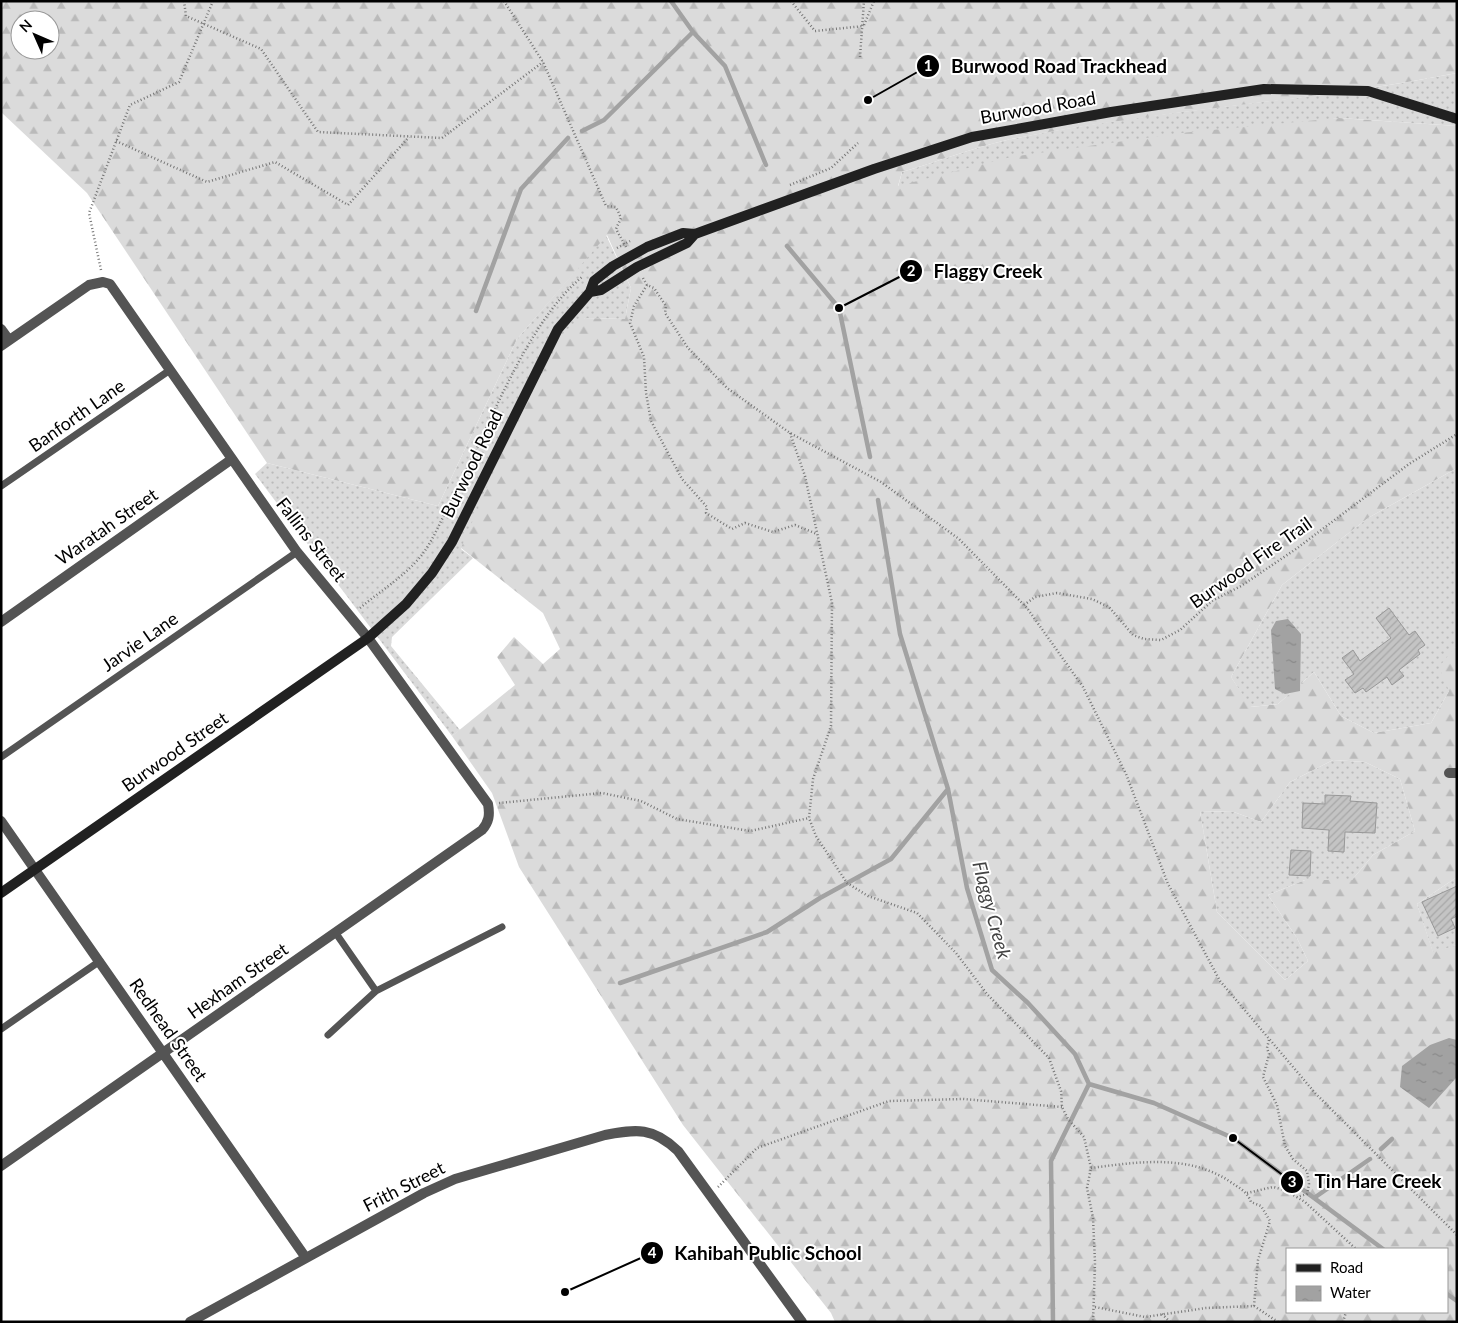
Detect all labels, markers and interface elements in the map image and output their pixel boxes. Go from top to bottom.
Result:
north arrow [10,10,60,60]
text: N [16,16,35,35]
callout: Burwood Road Trackhead [915,49,1177,83]
text: Burwood Road Trackhead [951,54,1167,77]
text: 1 [924,56,932,74]
street label: Burwood Road [978,86,1097,128]
callout: Flaggy Creek [898,254,1053,288]
text: Flaggy Creek [934,259,1043,282]
text: 2 [907,261,916,279]
street label: Banforth Lane [24,374,129,456]
street label: Burwood Road [436,406,507,521]
street label: Waratah Street [51,483,162,569]
street label: Fallins Street [272,493,352,586]
street label: Burwood Fire Trail [1185,512,1316,612]
street label: Jarvie Lane [97,607,182,675]
street label: Burwood Street [117,706,232,796]
water label: Flaggy Creek [968,858,1017,962]
street label: Hexham Street [183,937,292,1023]
street label: Redhead Street [125,974,213,1086]
street label: Frith Street [359,1156,449,1216]
callout: Tin Hare Creek [1279,1165,1451,1199]
text: Tin Hare Creek [1315,1169,1442,1192]
text: 3 [1288,1172,1296,1190]
callout: Kahibah Public School [639,1236,872,1270]
text: Kahibah Public School [674,1241,862,1264]
text: 4 [648,1243,657,1261]
legend [1286,1248,1448,1313]
text: Road [1330,1258,1363,1276]
text: Water [1330,1283,1371,1301]

